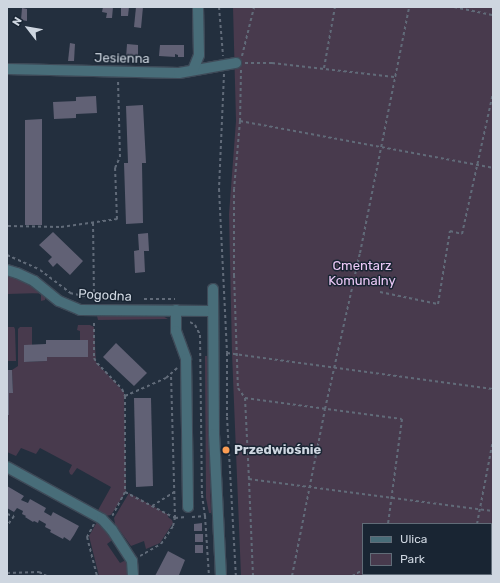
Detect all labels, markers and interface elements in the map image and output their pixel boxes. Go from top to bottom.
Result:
north arrow [8,8,48,48]
text: N [10,15,25,28]
street label: Jesienna [94,51,150,67]
park label: Cmentarz Komunalny [328,259,396,290]
street label: Pogodna [78,287,132,305]
place label: Przedwiośnie [234,442,321,458]
marker: Przedwiośnie [221,445,231,455]
legend [362,523,492,575]
text: Ulica [400,532,427,546]
text: Park [400,552,425,566]

